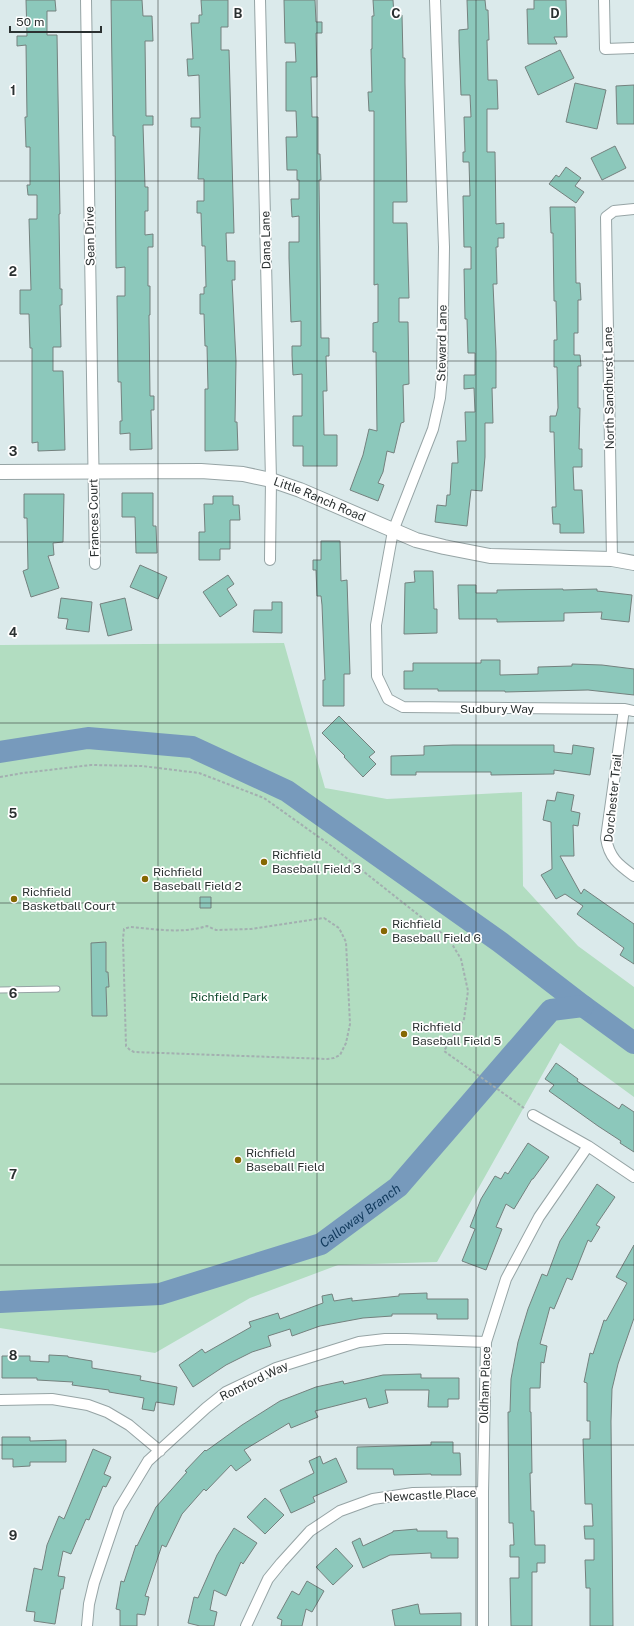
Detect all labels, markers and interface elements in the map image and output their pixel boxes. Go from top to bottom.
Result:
text: B [234,6,243,21]
text: C [391,6,401,21]
text: D [550,6,560,21]
scale bar [10,8,101,34]
text: 50 m [16,15,44,29]
text: 1 [10,83,16,98]
street label: Sean Drive [82,206,98,266]
street label: Dana Lane [258,210,274,269]
text: 2 [9,264,17,279]
street label: Steward Lane [434,304,450,381]
street label: North Sandhurst Lane [601,326,617,450]
text: 3 [9,444,18,459]
street label: Little Ranch Road [272,474,368,524]
street label: Frances Court [86,478,102,557]
text: 4 [9,625,18,640]
street label: Sudbury Way [460,702,535,716]
street label: Dorchester Trail [601,753,625,843]
text: 5 [9,806,18,821]
place label: Richfield Baseball Field 3 [272,848,361,876]
marker: Richfield Baseball Field 3 [259,857,269,867]
place label: Richfield Baseball Field 2 [153,865,242,893]
marker: Richfield Baseball Field 2 [140,874,150,884]
place label: Richfield Basketball Court [22,885,116,913]
marker: Richfield Basketball Court [9,894,19,904]
place label: Richfield Baseball Field 6 [392,917,481,945]
marker: Richfield Baseball Field 6 [379,926,389,936]
text: 6 [9,986,18,1001]
park label: Richfield Park [190,990,268,1004]
place label: Richfield Baseball Field 5 [412,1020,502,1048]
marker: Richfield Baseball Field 5 [399,1029,409,1039]
place label: Richfield Baseball Field [246,1146,325,1174]
marker: Richfield Baseball Field [233,1155,243,1165]
text: 7 [9,1167,17,1182]
water label: Calloway Branch [316,1180,403,1250]
street label: Oldham Place [477,1346,493,1424]
text: 8 [9,1348,18,1363]
street label: Romford Way [217,1358,291,1404]
street label: Newcastle Place [383,1486,477,1504]
text: 9 [9,1528,17,1543]

